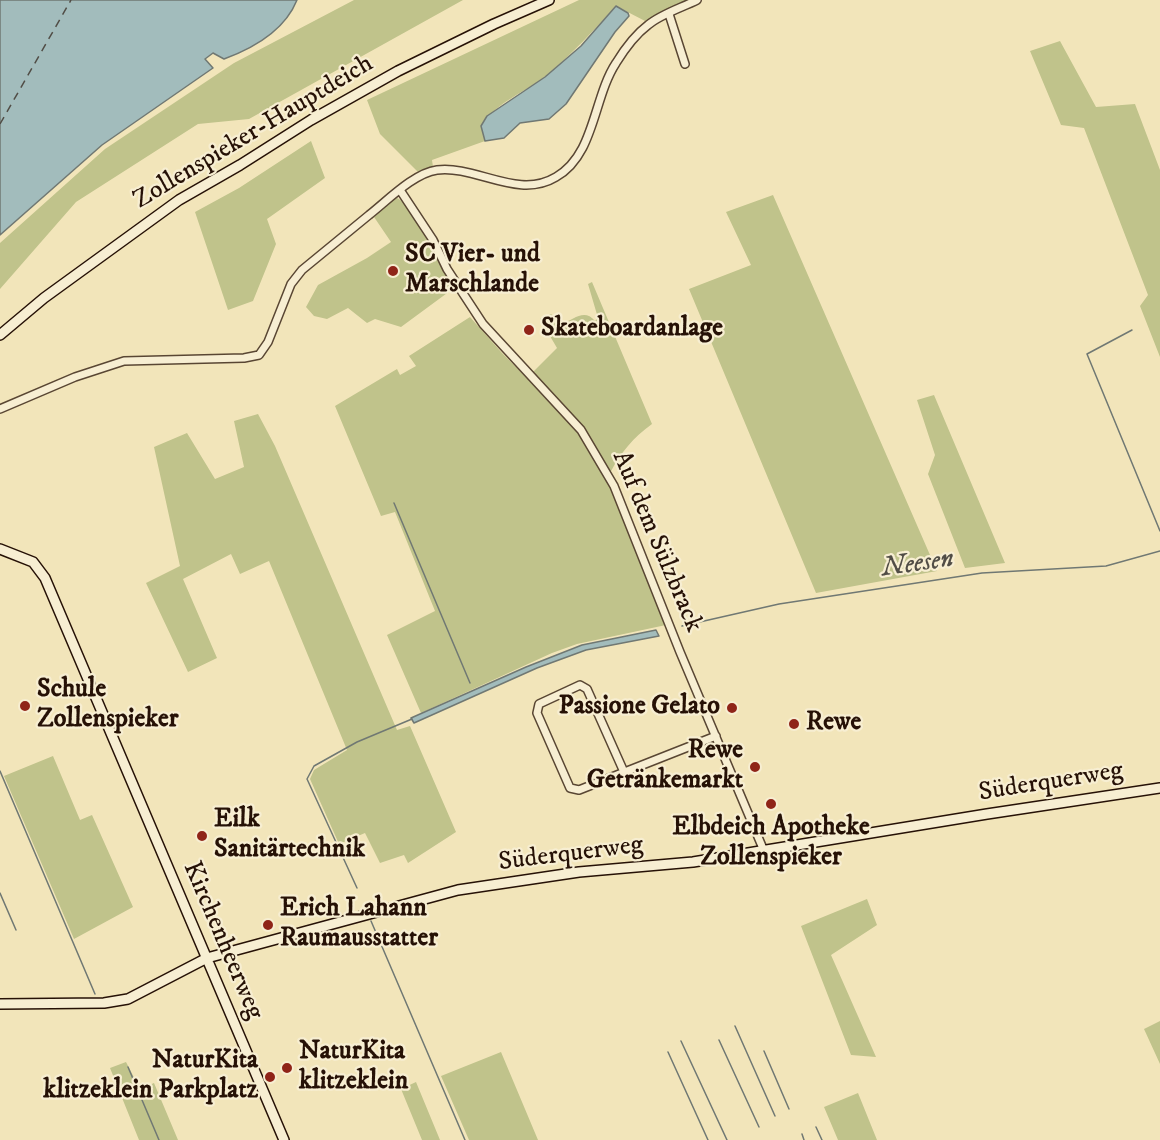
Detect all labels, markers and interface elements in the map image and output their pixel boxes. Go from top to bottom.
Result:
street label: Zollenspieker-Hauptdeich [129,49,379,217]
place label: SC Vier- und Marschlande [405,240,540,302]
marker: SC Vier- und Marschlande [386,264,400,278]
place label: Skateboardanlage [541,314,723,346]
marker: Skateboardanlage [522,323,536,337]
street label: Auf dem Sülzbrack [604,447,708,637]
water label: Neesen [880,544,956,586]
place label: Schule Zollenspieker [37,675,178,736]
place label: Passione Gelato [559,692,720,724]
marker: Schule Zollenspieker [18,699,32,713]
marker: Passione Gelato [725,701,739,715]
place label: Rewe [806,708,861,740]
marker: Rewe [787,717,801,731]
place label: Rewe Getränkemarkt [587,736,743,798]
street label: Süderquerweg [977,756,1125,810]
marker: Rewe Getränkemarkt [748,760,762,774]
marker: Elbdeich Apotheke Zollenspieker [764,797,778,811]
place label: Eilk Sanitärtechnik [214,805,365,867]
place label: Elbdeich Apotheke Zollenspieker [672,813,870,874]
marker: Eilk Sanitärtechnik [195,829,209,843]
street label: Süderquerweg [497,831,645,879]
street label: Kirchenheerweg [175,857,269,1025]
place label: Erich Lahann Raumausstatter [280,894,438,956]
marker: Erich Lahann Raumausstatter [261,918,275,932]
place label: NaturKita klitzeklein [299,1037,408,1098]
place label: NaturKita klitzeklein Parkplatz [43,1046,258,1108]
marker: NaturKita klitzeklein [280,1061,294,1075]
marker: NaturKita klitzeklein Parkplatz [263,1070,277,1084]

